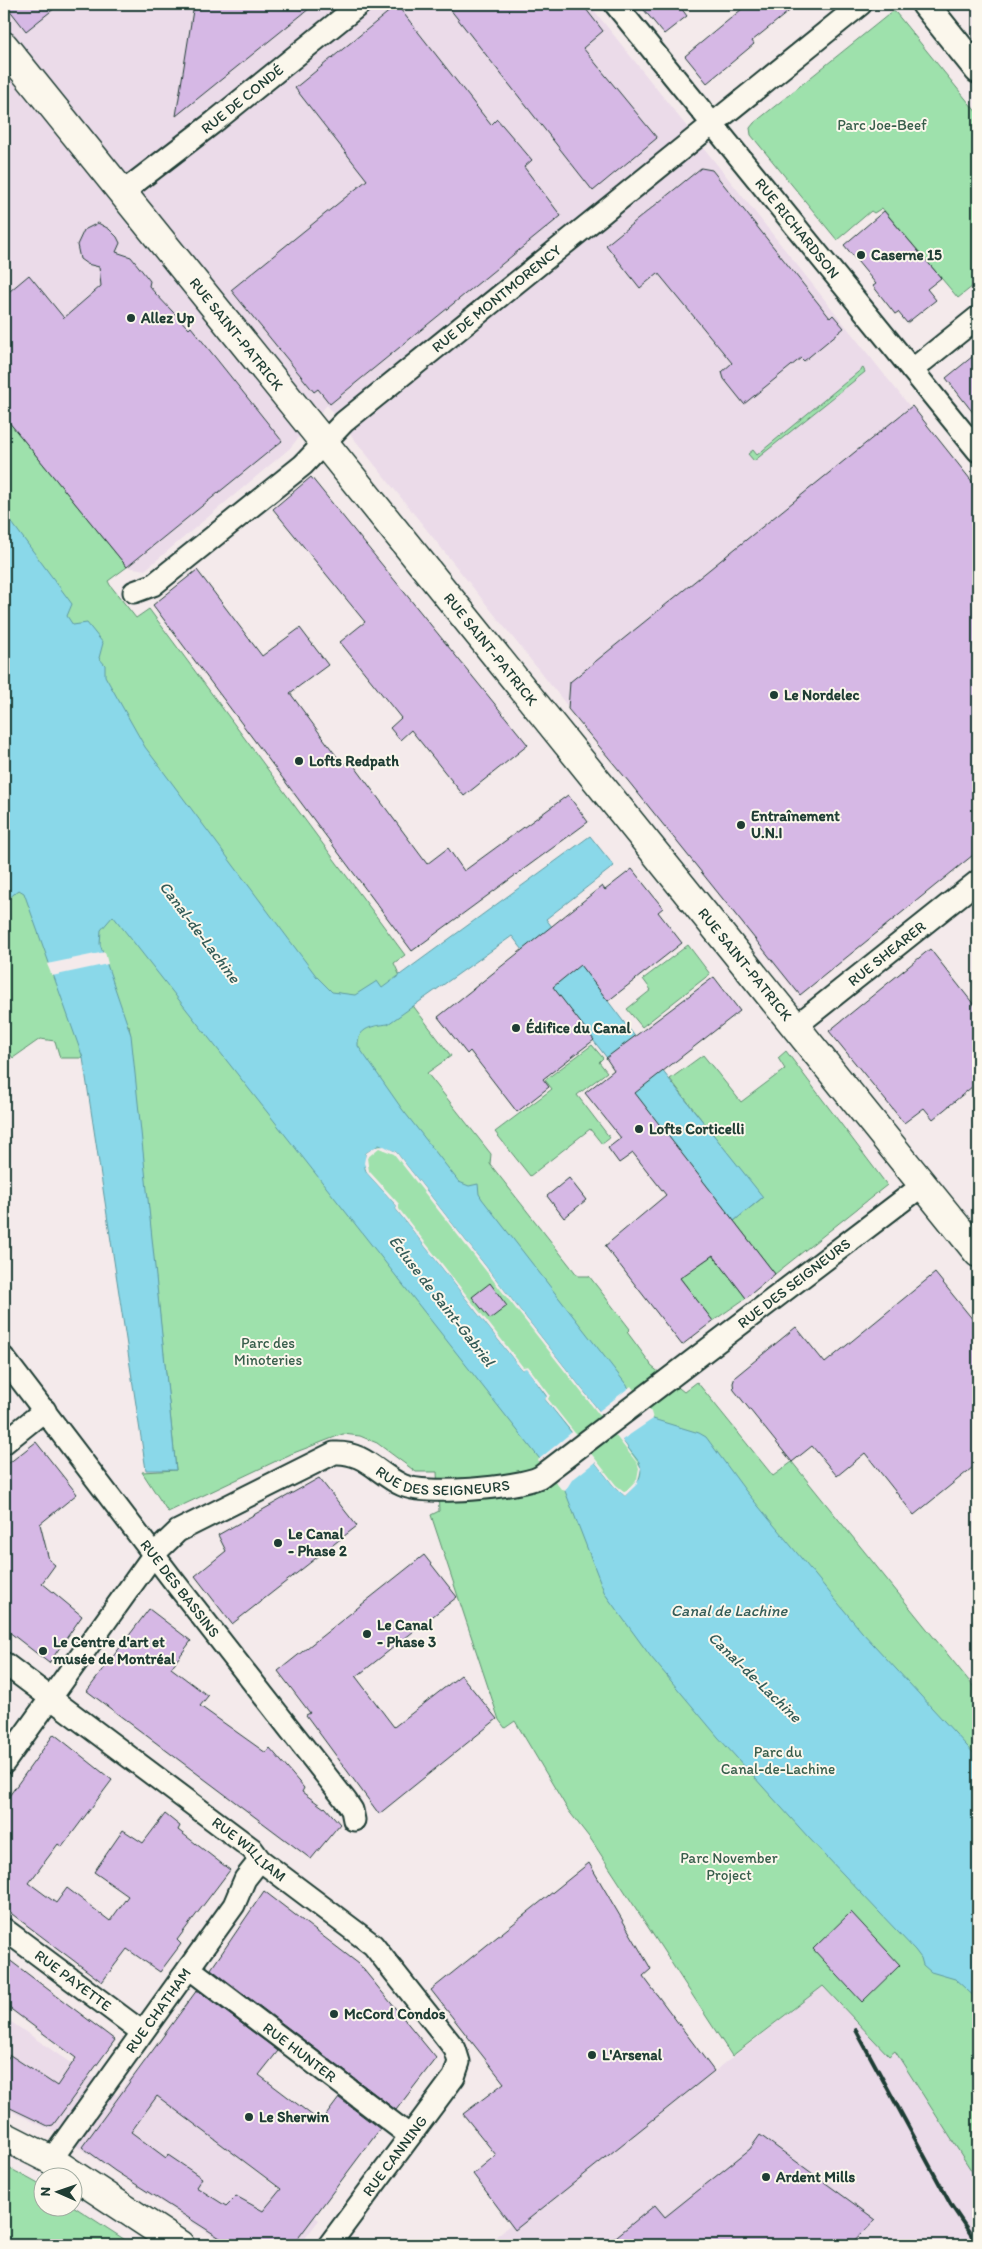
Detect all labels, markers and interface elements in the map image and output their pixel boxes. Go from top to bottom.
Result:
street label: RUE DE CONDÉ [197,61,287,138]
park label: Parc Joe-Beef [837,116,927,134]
street label: RUE RICHARDSON [751,175,843,282]
street label: RUE DE MONTMORENCY [428,241,565,356]
place label: Caserne 15 [871,246,942,264]
marker: Caserne 15 [855,249,867,261]
street label: RUE SAINT-PATRICK [186,274,287,394]
place label: Allez Up [140,309,195,328]
marker: Allez Up [125,312,137,324]
street label: RUE SAINT-PATRICK [440,589,542,709]
place label: Le Nordelec [784,686,860,704]
marker: Le Nordelec [768,689,780,701]
place label: Lofts Redpath [309,752,399,771]
marker: Lofts Redpath [293,755,305,767]
place label: Entraînement U.N.I [751,807,840,842]
marker: Entraînement U.N.I [735,819,747,831]
water label: Canal-de-Lachine [156,877,245,988]
street label: RUE SAINT-PATRICK [694,904,796,1025]
street label: RUE SHEARER [844,917,930,990]
place label: Édifice du Canal [526,1018,631,1037]
marker: Édifice du Canal [510,1022,522,1034]
place label: Lofts Corticelli [649,1120,744,1138]
marker: Lofts Corticelli [633,1123,645,1135]
water label: Écluse de Saint-Gabriel [385,1232,500,1371]
street label: RUE DES SEIGNEURS [734,1235,854,1332]
park label: Parc des Minoteries [234,1334,302,1369]
street label: RUE DES SEIGNEURS [372,1462,511,1499]
place label: Le Canal - Phase 2 [288,1525,347,1560]
street label: RUE DES BASSINS [136,1536,224,1641]
marker: Le Canal - Phase 2 [272,1537,284,1549]
water label: Canal de Lachine [671,1601,789,1620]
place label: Le Canal - Phase 3 [377,1616,436,1651]
marker: Le Canal - Phase 3 [361,1628,373,1640]
water label: Canal-de-Lachine [704,1628,807,1727]
place label: Le Centre d'art et musée de Montréal [52,1633,176,1668]
marker: Le Centre d'art et musée de Montréal [37,1645,49,1657]
park label: Parc du Canal-de-Lachine [721,1743,835,1778]
street label: RUE WILLIAM [208,1813,290,1885]
park label: Parc November Project [680,1849,778,1884]
street label: RUE PAYETTE [31,1946,115,2015]
street label: RUE CHATHAM [122,1964,195,2057]
place label: McCord Condos [344,2005,446,2023]
marker: McCord Condos [328,2008,340,2020]
street label: RUE HUNTER [259,2019,340,2086]
place label: L'Arsenal [602,2046,663,2064]
marker: L'Arsenal [586,2049,598,2061]
place label: Le Sherwin [259,2108,329,2126]
marker: Le Sherwin [243,2111,255,2123]
street label: RUE CANNING [359,2112,431,2200]
north arrow [32,2166,82,2216]
place label: Ardent Mills [775,2168,855,2186]
marker: Ardent Mills [760,2171,772,2183]
text: N [37,2187,54,2197]

